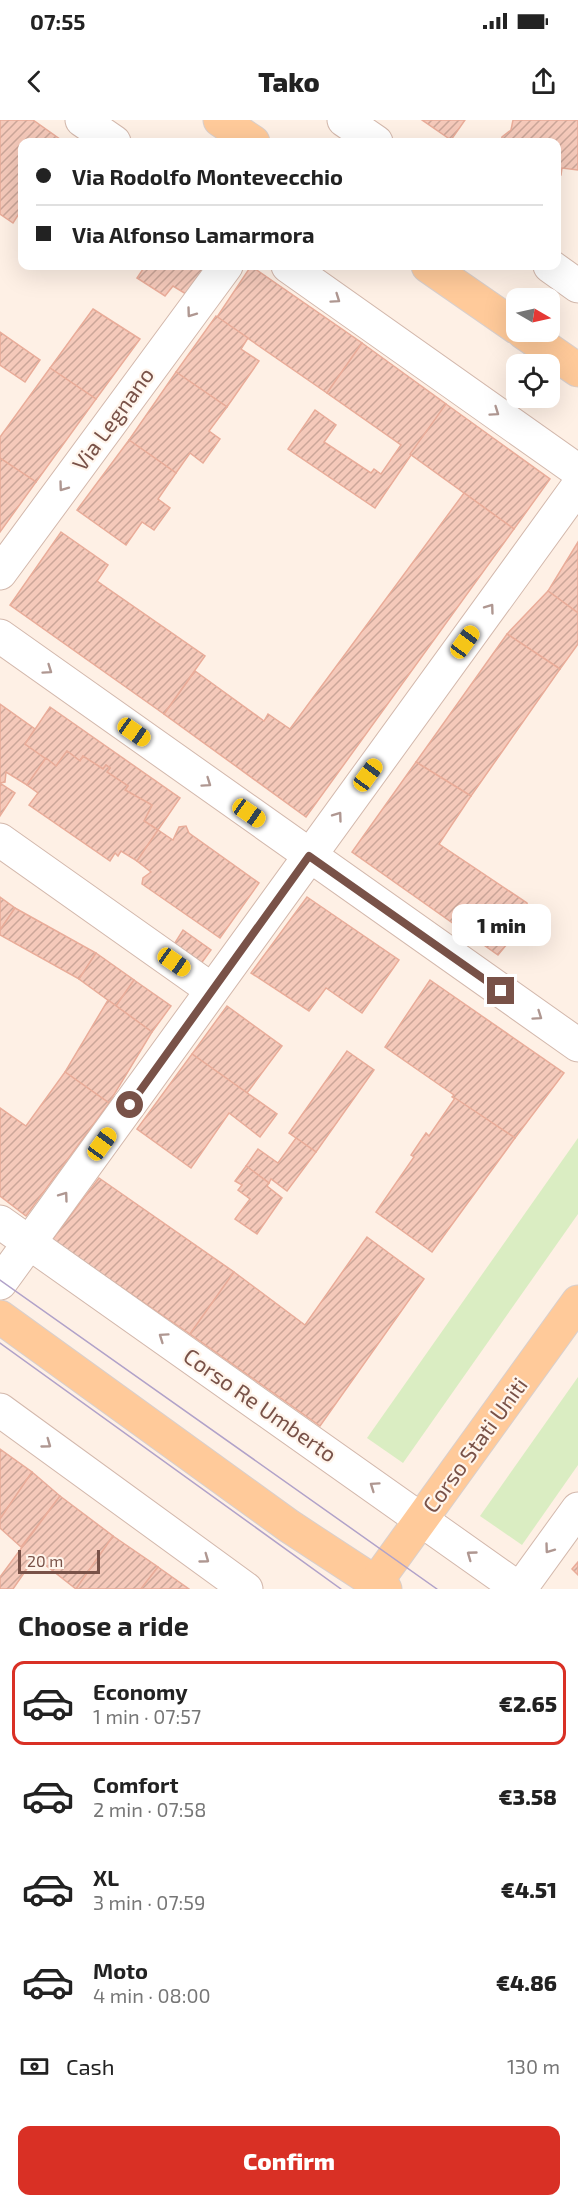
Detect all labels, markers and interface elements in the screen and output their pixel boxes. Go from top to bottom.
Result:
text: 07:55 [30,8,85,34]
icon: back [18,65,51,98]
text: Tako [258,65,320,97]
icon: share [527,65,560,98]
text: Via Rodolfo Montevecchio [72,163,343,189]
text: Via Alfonso Lamarmora [72,221,315,247]
north arrow [506,288,560,342]
map controls [506,288,560,408]
one-way arrow [329,292,340,303]
one-way arrow [187,306,198,317]
button: locate [506,354,560,408]
street label: Via Legnano [66,362,158,475]
one-way arrow [488,405,499,416]
one-way arrow [60,480,71,491]
one-way arrow [482,603,493,614]
car [447,622,483,662]
one-way arrow [41,663,52,674]
car [114,714,154,750]
car [350,755,386,795]
one-way arrow [200,776,211,787]
car [229,795,269,831]
one-way arrow [331,812,342,823]
callout: 1 min [452,904,550,946]
text: 1 min [477,913,526,937]
car [154,944,194,980]
route end [487,977,514,1004]
one-way arrow [531,1009,542,1020]
route start [116,1091,143,1118]
car [84,1124,120,1164]
one-way arrow [57,1192,68,1203]
one-way arrow [159,1333,170,1344]
street label: Corso Re Umberto [179,1342,342,1467]
street label: Corso Stati Uniti [416,1372,532,1517]
one-way arrow [41,1437,52,1448]
one-way arrow [370,1482,381,1493]
one-way arrow [545,1542,556,1553]
scale bar [18,1547,100,1574]
text: 20 m [27,1551,63,1570]
one-way arrow [467,1551,478,1562]
one-way arrow [199,1552,210,1563]
text: Choose a ride [18,1609,189,1641]
icon: car [21,1676,75,1730]
text: Economy [93,1678,188,1704]
text: €2.65 [499,1690,557,1716]
text: 1 min · 07:57 [93,1704,201,1728]
icon: car [21,1769,75,1823]
text: Comfort [93,1771,178,1797]
text: €3.58 [498,1783,557,1809]
text: 2 min · 07:58 [93,1797,206,1821]
icon: car [21,1862,75,1916]
text: XL [93,1864,119,1890]
text: €4.51 [501,1876,557,1902]
text: 3 min · 07:59 [93,1890,206,1914]
icon: car [21,1955,75,2009]
text: Moto [93,1957,148,1983]
text: €4.86 [496,1969,557,1995]
text: 4 min · 08:00 [93,1983,211,2007]
icon: cash [18,2050,51,2083]
text: Cash [66,2053,115,2079]
text: 130 m [507,2054,560,2078]
button: Confirm [18,2126,560,2195]

